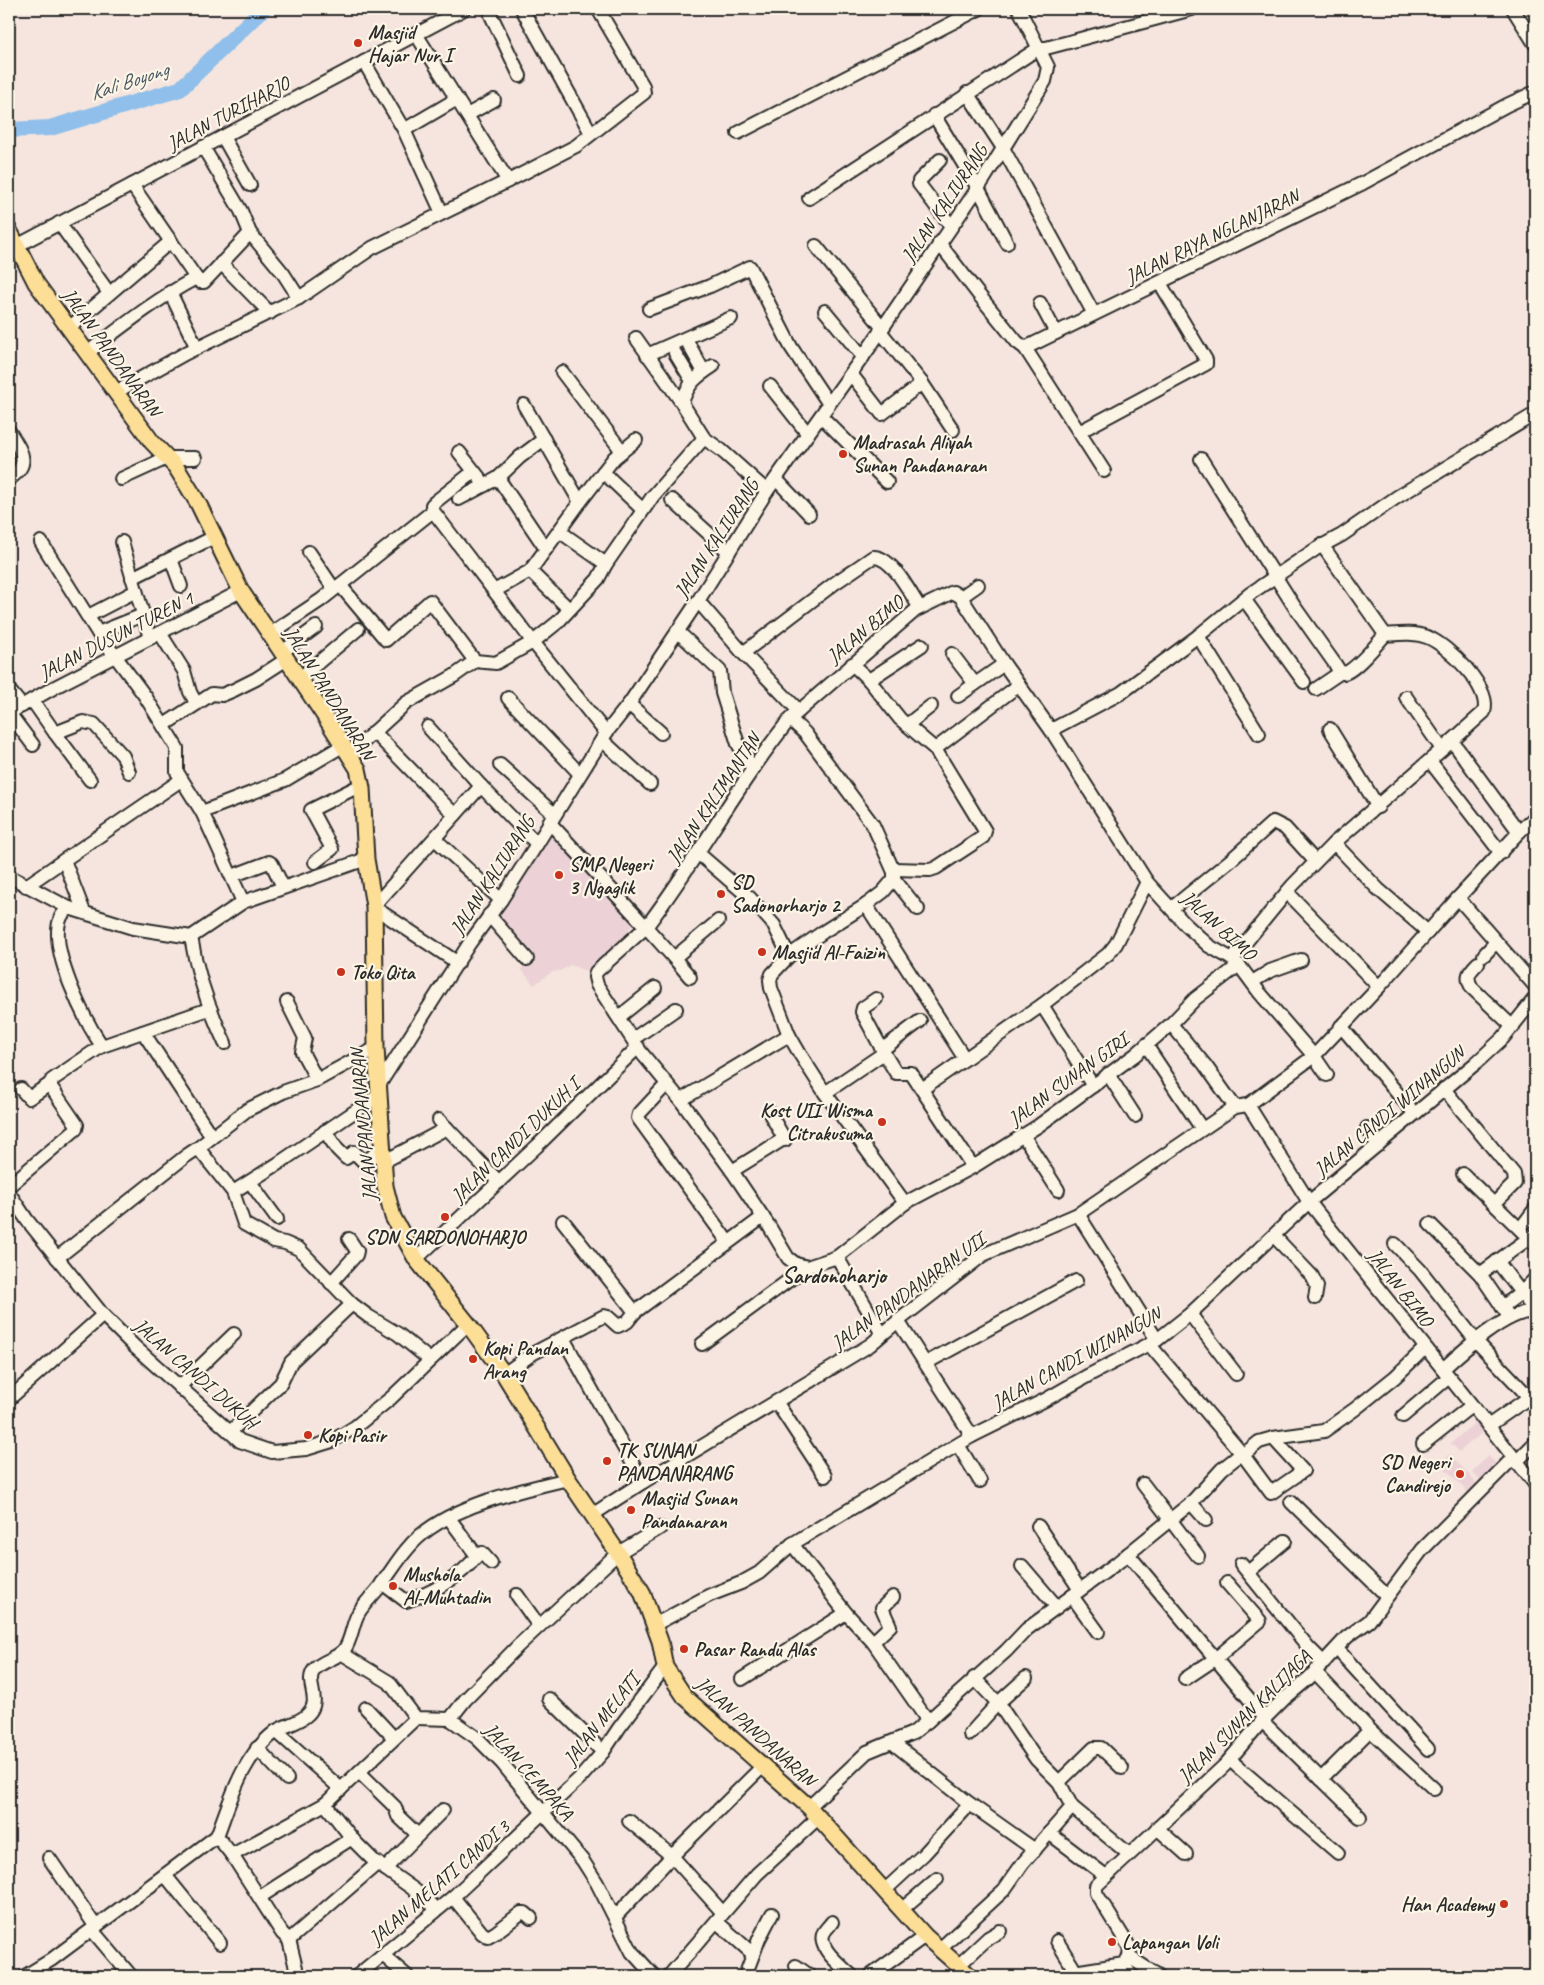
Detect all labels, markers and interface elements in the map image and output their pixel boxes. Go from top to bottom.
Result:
place label: Masjid Hajar Nur I [368,20,457,68]
marker: Masjid Hajar Nur I [352,37,364,49]
water label: Kali Boyong [86,55,174,106]
street label: JALAN TURIHARJO [162,70,296,157]
street label: JALAN KALIURANG [895,138,994,268]
street label: JALAN RAYA NGLANJARAN [1120,182,1306,290]
street label: JALAN PANDANARAN [56,282,168,424]
place label: Madrasah Aliyah Sunan Pandanaran [853,430,987,478]
marker: Madrasah Aliyah Sunan Pandanaran [837,448,849,460]
street label: JALAN KALIURANG [668,472,765,603]
street label: JALAN DUSUN TUREN 1 [34,585,199,686]
street label: JALAN BIMO [821,589,910,669]
street label: JALAN PANDANARAN [278,621,382,767]
street label: JALAN KALIMANTAN [660,726,768,869]
street label: JALAN KALIURANG [444,809,541,940]
place label: SMP Negeri 3 Ngaglik [569,852,655,900]
marker: SMP Negeri 3 Ngaglik [553,869,565,881]
place label: SD Sadonorharjo 2 [731,870,841,918]
street label: JALAN BIMO [1175,884,1263,967]
marker: SD Sadonorharjo 2 [715,888,727,900]
place label: Masjid Al-Faizin [772,940,886,965]
marker: Masjid Al-Faizin [756,946,768,958]
place label: Toko Qita [351,960,416,985]
marker: Toko Qita [335,966,347,978]
street label: JALAN SUNAN GIRI [1003,1025,1136,1132]
street label: JALAN CANDI WINANGUN [1308,1039,1472,1182]
street label: JALAN PANDANARAN [344,1045,383,1203]
street label: JALAN CANDI DUKUH I [445,1069,588,1209]
place label: Kost UII Wisma Citrakusuma [760,1098,874,1146]
marker: Kost UII Wisma Citrakusuma [876,1116,888,1128]
marker: SDN SARDONOHARJO [439,1211,451,1223]
place label: SDN SARDONOHARJO [365,1225,528,1250]
street label: JALAN PANDANARAN UII [826,1225,993,1356]
street label: JALAN BIMO [1362,1242,1440,1333]
district label: Sardonoharjo [782,1262,888,1290]
street label: JALAN CANDI WINANGUN [987,1300,1167,1416]
street label: JALAN CANDI DUKUH [128,1312,266,1437]
place label: Kopi Pandan Arang [483,1336,569,1384]
marker: Kopi Pandan Arang [467,1353,479,1365]
place label: Kopi Pasir [318,1423,388,1448]
marker: Kopi Pasir [302,1429,314,1441]
place label: TK SUNAN PANDANARANG [617,1438,735,1486]
place label: SD Negeri Candirejo [1380,1450,1453,1498]
marker: TK SUNAN PANDANARANG [601,1455,613,1467]
marker: SD Negeri Candirejo [1454,1468,1466,1480]
place label: Masjid Sunan Pandanaran [641,1486,738,1534]
marker: Masjid Sunan Pandanaran [625,1504,637,1516]
place label: Mushola Al-Muhtadin [403,1562,491,1610]
marker: Mushola Al-Muhtadin [387,1580,399,1592]
place label: Pasar Randu Alas [694,1637,817,1662]
marker: Pasar Randu Alas [678,1643,690,1655]
street label: JALAN SUNAN KALIJAGA [1172,1644,1317,1789]
street label: JALAN MELATI [557,1665,648,1771]
street label: JALAN PANDANARAN [690,1670,823,1794]
street label: JALAN CEMPAKA [478,1717,579,1826]
street label: JALAN MELATI CANDI 3 [363,1813,516,1951]
place label: Han Academy [1401,1892,1496,1918]
marker: Han Academy [1498,1898,1510,1910]
place label: Lapangan Voli [1122,1930,1221,1955]
marker: Lapangan Voli [1106,1936,1118,1948]

